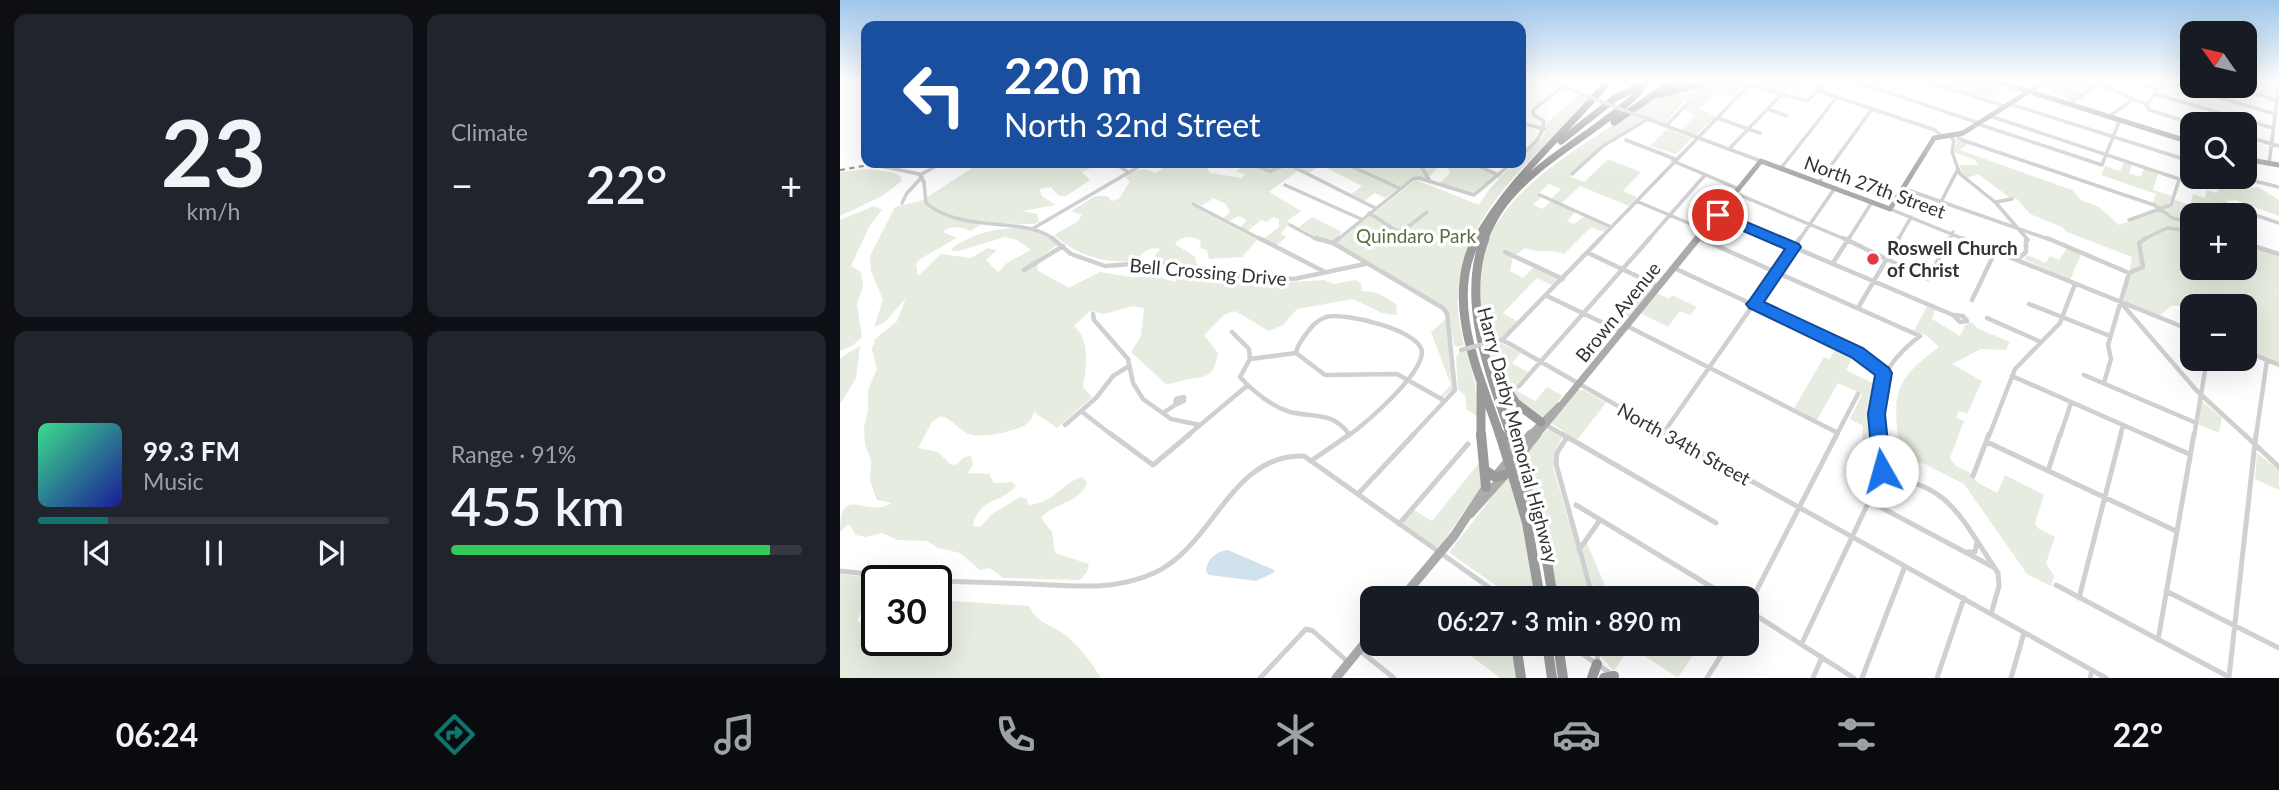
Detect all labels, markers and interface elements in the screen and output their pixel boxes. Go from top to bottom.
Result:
north arrow [2180,21,2258,98]
map controls [2180,21,2257,371]
text: 220 m [1004,46,1142,104]
icon: left [889,49,980,140]
text: 23 [161,97,266,206]
text: North 32nd Street [1004,105,1261,144]
button: search [2180,112,2257,189]
text: Climate [451,118,528,146]
street label: North 27th Street [1801,150,1949,223]
text: 22° [586,153,667,215]
text: − [451,162,473,208]
text: + [780,162,802,208]
pin [1688,185,1748,245]
icon: arrive [1699,196,1737,234]
text: km/h [187,197,240,225]
button: + [2180,203,2257,280]
park label: Quindaro Park [1356,224,1476,247]
place label: Roswell Church of Christ [1887,236,2018,281]
marker: Roswell Church of Christ [1865,251,1881,267]
street label: Bell Crossing Drive [1129,253,1288,290]
street label: Brown Avenue [1570,257,1665,366]
button: − [2180,294,2257,371]
street label: Harry Darby Memorial Highway [1473,304,1564,566]
street label: North 34th Street [1614,397,1755,490]
position arrow [1845,434,1919,508]
text: 99.3 FM [143,435,240,467]
text: Range · 91% [451,440,576,468]
text: Music [143,467,203,495]
text: 455 km [451,475,625,537]
icon: previous [78,534,116,572]
icon: pause [195,534,233,572]
icon: next [312,534,350,572]
speed limit sign: 30 [861,565,952,656]
text: 06:27 · 3 min · 890 m [1437,605,1682,637]
icon: directions [430,710,479,759]
icon: music [710,710,759,759]
icon: phone [991,710,1040,759]
icon: climate [1271,710,1320,759]
icon: car [1552,710,1601,759]
icon: filters [1832,710,1881,759]
text: 06:24 [116,715,198,754]
text: 22° [2113,715,2163,754]

